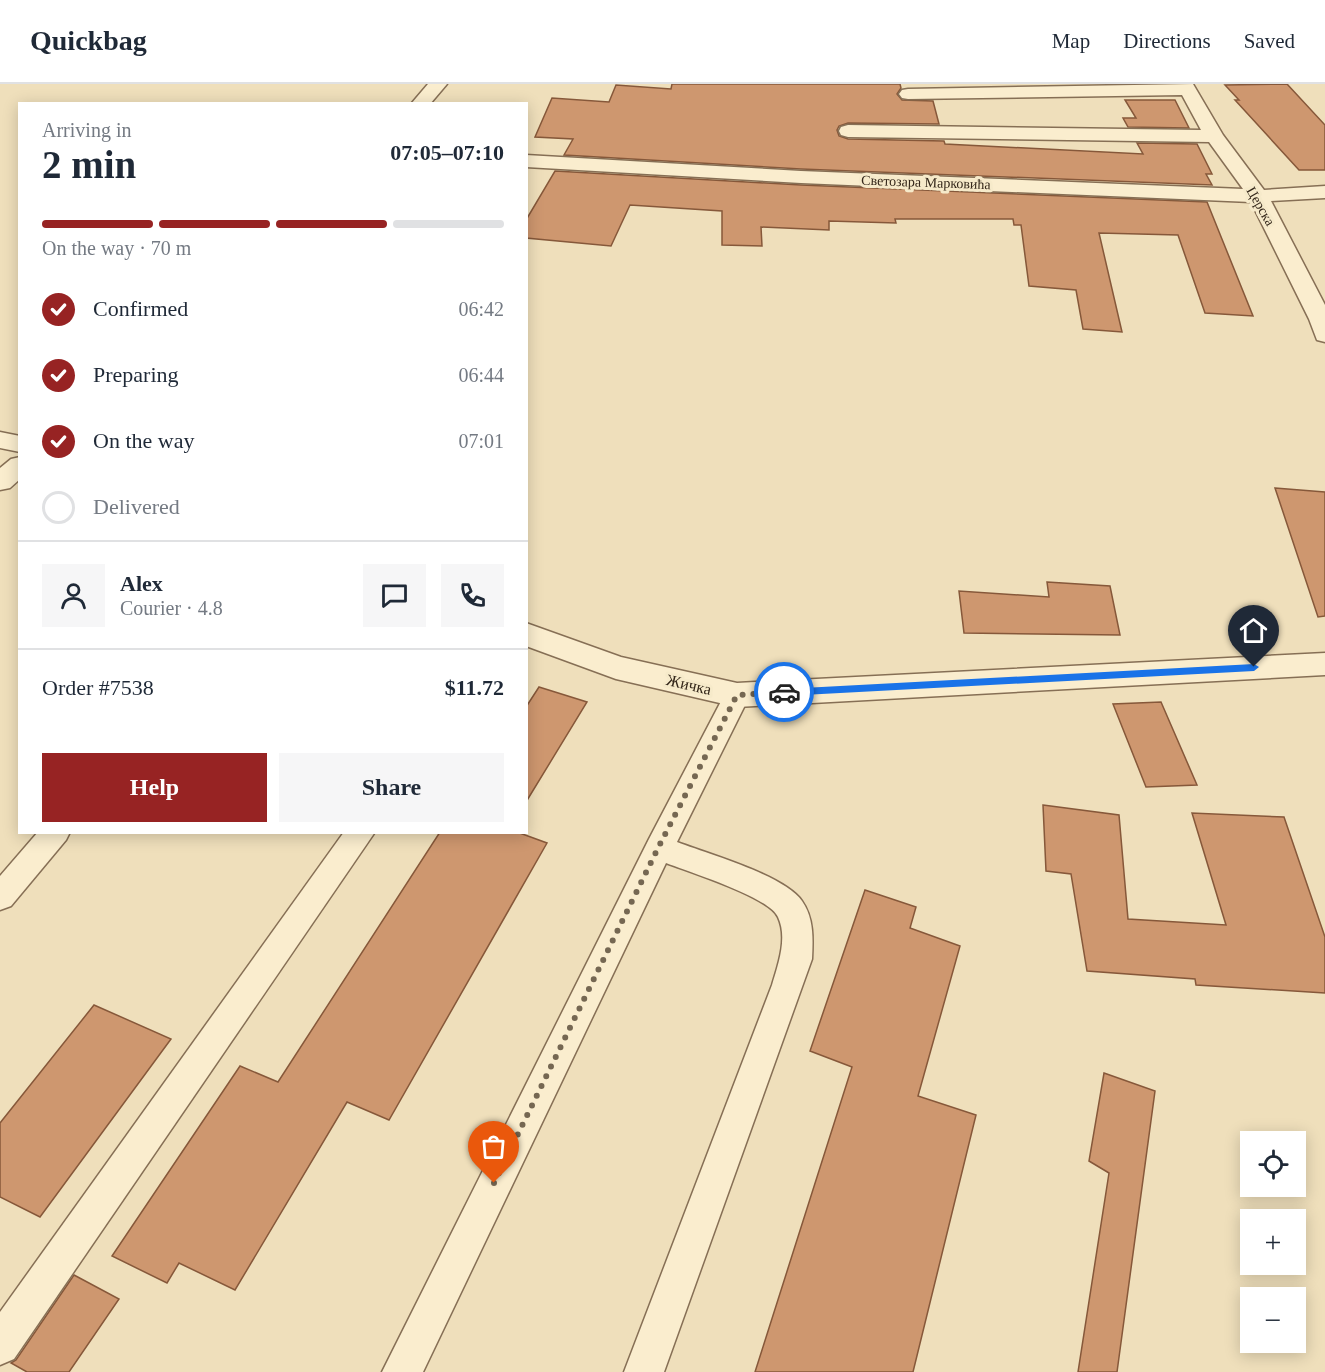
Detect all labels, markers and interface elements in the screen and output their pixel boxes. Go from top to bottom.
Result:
text: Quickbag [30,25,147,56]
text: Map [1052,29,1090,53]
text: Directions [1123,29,1211,53]
text: Saved [1244,29,1295,53]
text: Arriving in [42,119,131,141]
text: 07:05–07:10 [390,140,504,165]
text: 2 min [42,143,136,186]
street label: Светозара Марковића [861,173,992,192]
street label: Церска [1243,184,1278,229]
text: On the way · 70 m [42,237,191,259]
icon: check [42,293,75,326]
text: Confirmed [93,296,188,321]
text: 06:42 [458,298,504,320]
icon: check [42,359,75,392]
text: Preparing [93,362,179,387]
text: 06:44 [458,364,504,386]
icon: check [42,425,75,458]
text: On the way [93,428,194,453]
text: 07:01 [458,430,504,452]
text: Delivered [93,494,180,519]
button: person [42,564,105,627]
button: chat [363,564,426,627]
button: phone [441,564,504,627]
text: Alex [120,571,163,596]
text: Courier · 4.8 [120,597,223,619]
pin [1228,605,1279,667]
icon: home [1237,614,1270,647]
courier [754,662,814,722]
street label: Жичка [665,671,713,698]
text: Order #7538 [42,675,154,700]
text: $11.72 [445,675,504,700]
icon: car [768,676,801,709]
button: Help [42,753,267,822]
button: Share [279,753,504,822]
pin [468,1121,519,1183]
icon: bag [477,1130,510,1163]
map controls [1240,1131,1306,1353]
button: locate [1240,1131,1306,1197]
button: + [1240,1209,1306,1275]
button: − [1240,1287,1306,1353]

